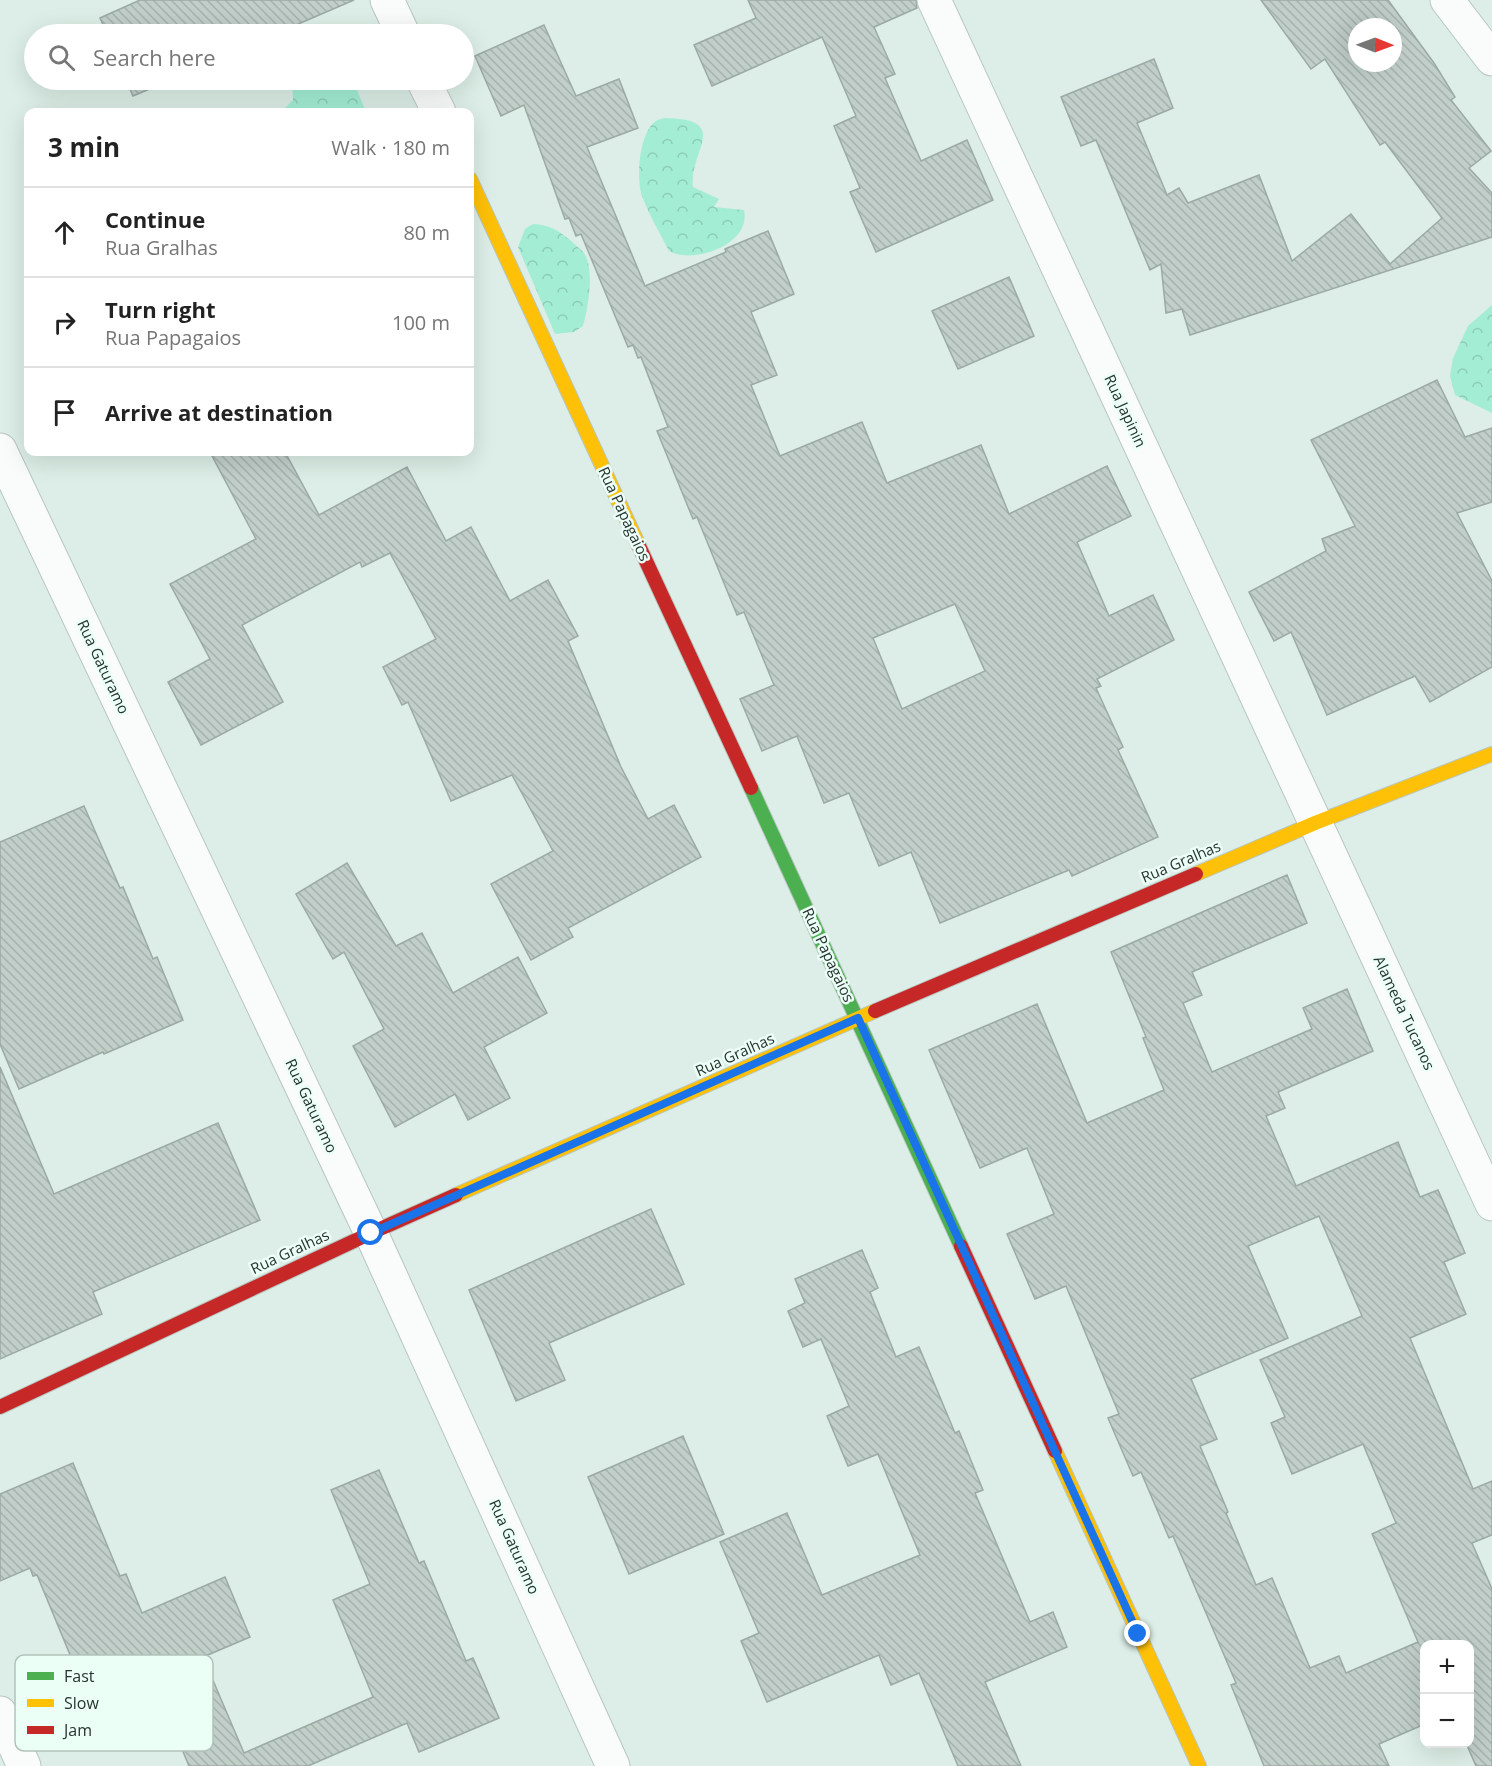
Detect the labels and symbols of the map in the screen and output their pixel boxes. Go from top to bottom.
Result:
north arrow [1348,18,1402,72]
street label: Rua Japinin [1100,371,1151,450]
street label: Rua Papagaios [594,463,656,564]
street label: Rua Gaturamo [73,616,134,717]
street label: Rua Gralhas [1138,835,1223,887]
street label: Rua Papagaios [798,904,860,1005]
street label: Alameda Tucanos [1370,952,1440,1073]
street label: Rua Gralhas [692,1028,777,1080]
street label: Rua Gaturamo [281,1055,342,1156]
route start [357,1219,383,1245]
street label: Rua Gralhas [247,1224,332,1278]
street label: Rua Gaturamo [485,1496,545,1597]
route end [1124,1620,1150,1646]
legend [15,1655,213,1751]
text: Fast [64,1665,95,1687]
text: Slow [64,1692,99,1714]
text: Jam [62,1719,92,1741]

